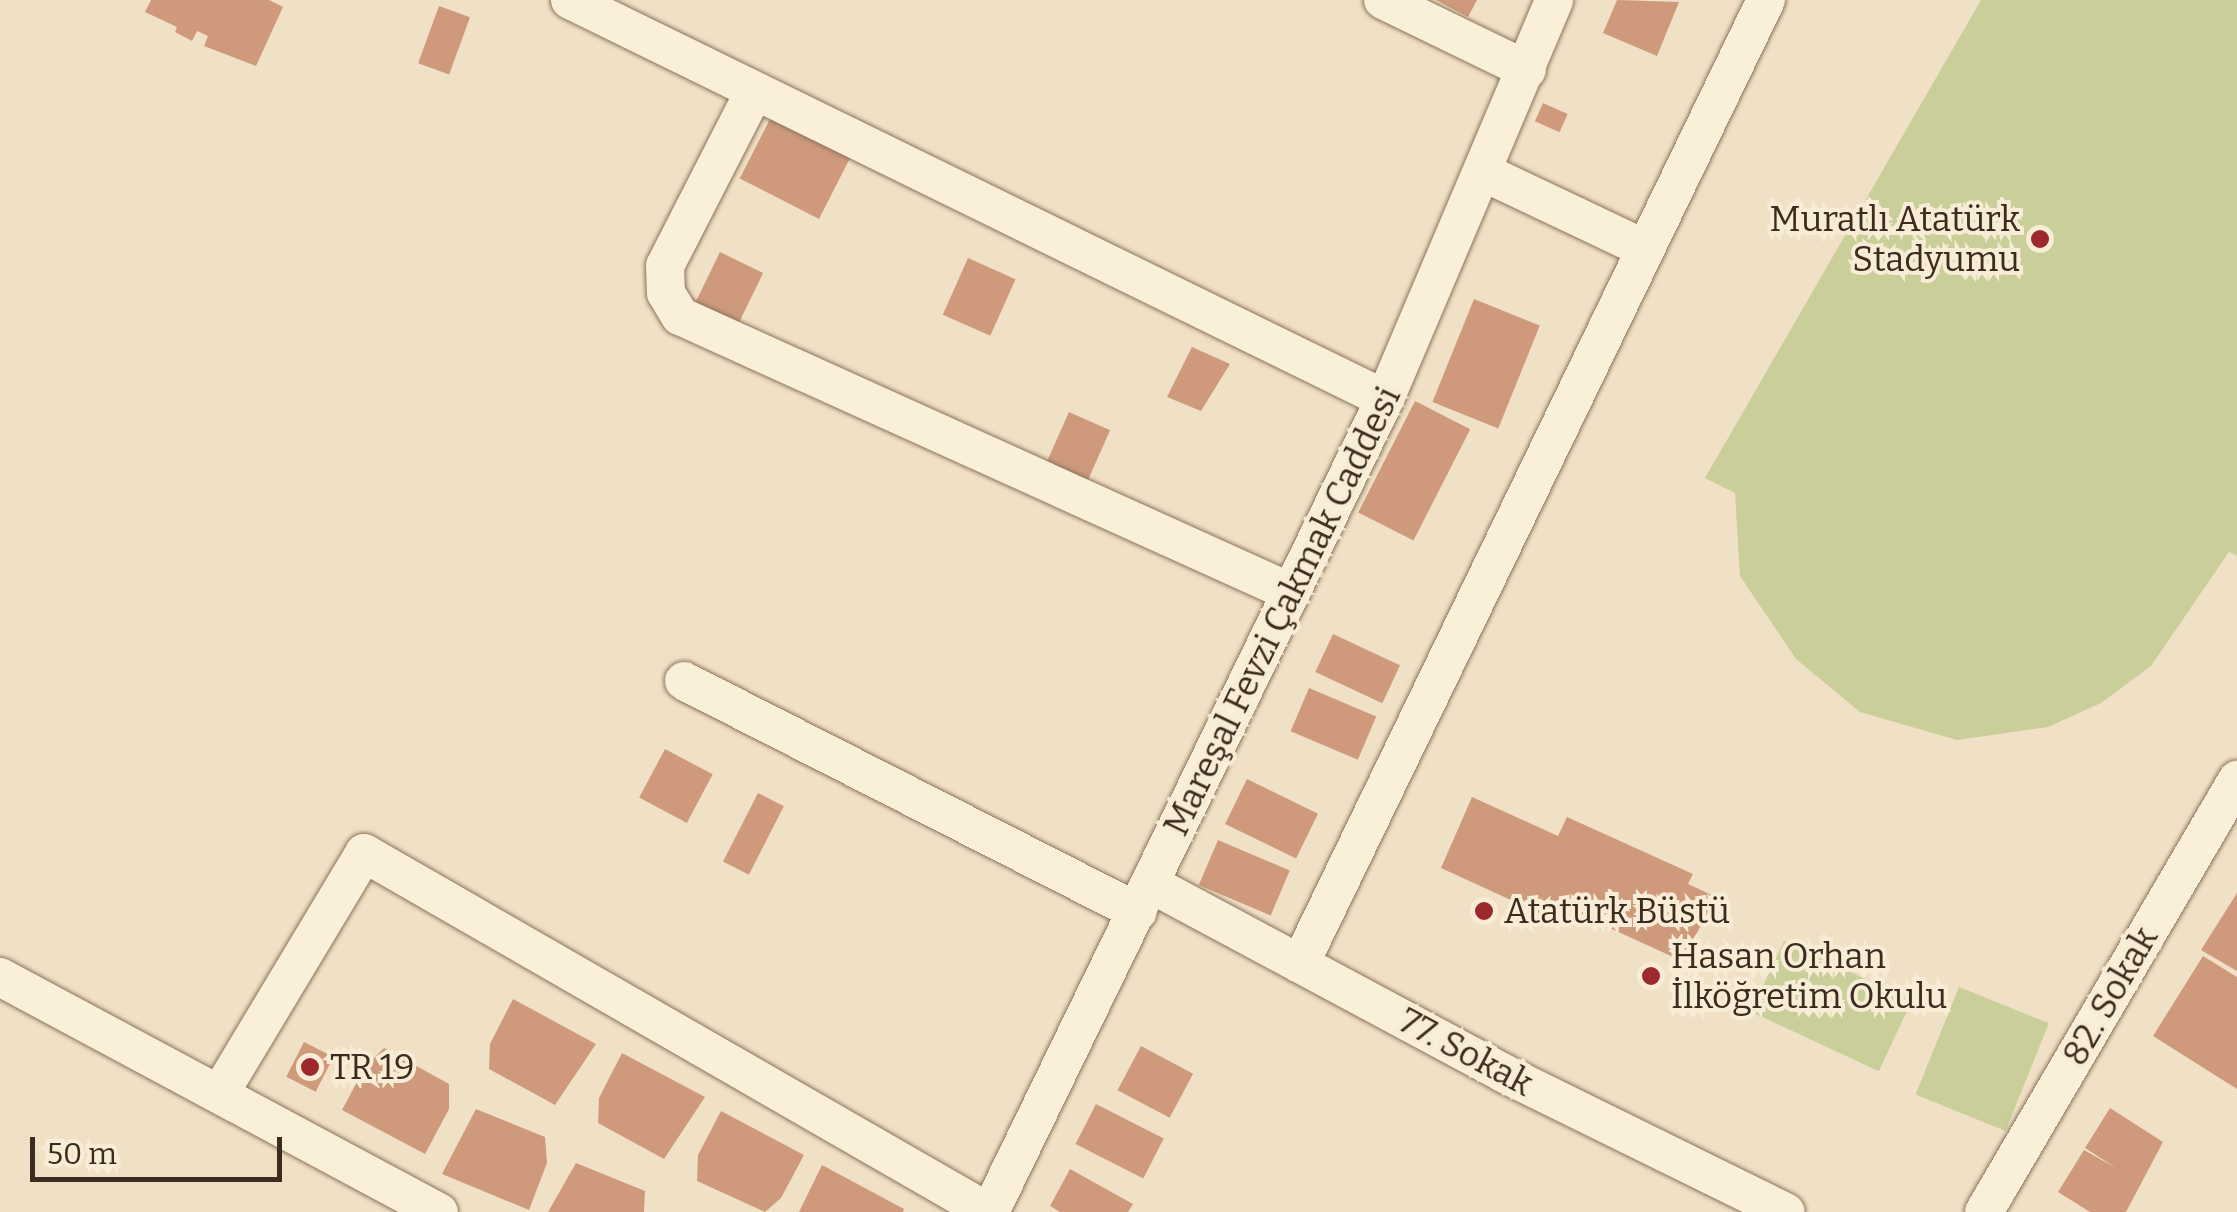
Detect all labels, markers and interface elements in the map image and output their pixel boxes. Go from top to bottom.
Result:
place label: Muratlı Atatürk Stadyumu [1770,198,2020,280]
marker: Muratlı Atatürk Stadyumu [2029,228,2051,250]
street label: Mareşal Fevzi Çakmak Caddesi [1155,380,1409,842]
place label: Atatürk Büstü [1504,890,1730,932]
marker: Atatürk Büstü [1473,900,1495,922]
street label: 82. Sokak [2054,919,2166,1073]
place label: Hasan Orhan İlköğretim Okulu [1671,935,1947,1017]
marker: Hasan Orhan İlköğretim Okulu [1640,965,1662,987]
street label: 77. Sokak [1392,999,1540,1105]
place label: TR 19 [330,1046,414,1088]
marker: TR 19 [299,1056,321,1078]
scale bar [35,1117,288,1179]
text: 50 m [47,1136,117,1172]

